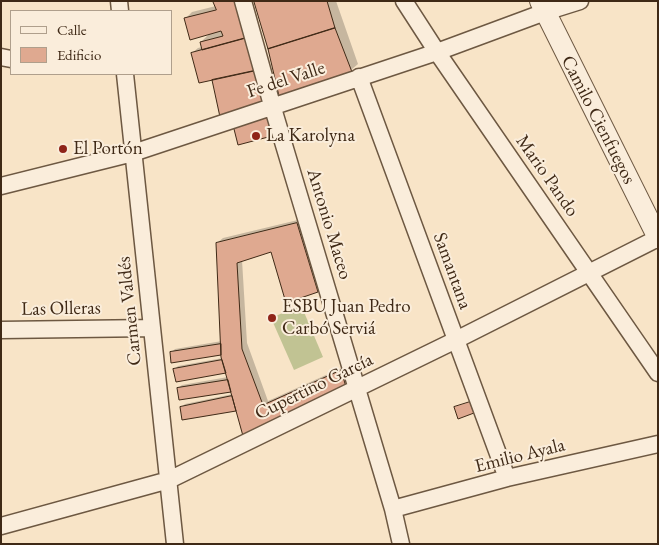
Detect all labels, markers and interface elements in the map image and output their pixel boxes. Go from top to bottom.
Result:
legend [10,10,172,75]
text: Calle [57,20,87,39]
text: Edificio [57,45,101,64]
street label: Camilo Cienfuegos [556,52,640,188]
street label: Fe del Valle [244,57,328,103]
place label: La Karolyna [266,125,355,147]
marker: La Karolyna [250,130,262,142]
street label: Mario Pando [511,131,583,221]
place label: El Portón [73,138,143,160]
marker: El Portón [57,143,69,155]
street label: Antonio Maceo [301,166,357,282]
street label: Samantana [428,230,476,312]
street label: Carmen Valdés [113,255,147,367]
place label: ESBU Juan Pedro Carbó Serviá [282,296,411,340]
street label: Las Olleras [21,297,101,321]
marker: ESBU Juan Pedro Carbó Serviá [266,312,278,324]
street label: Cupertino García [251,349,377,425]
street label: Emilio Ayala [473,434,567,478]

